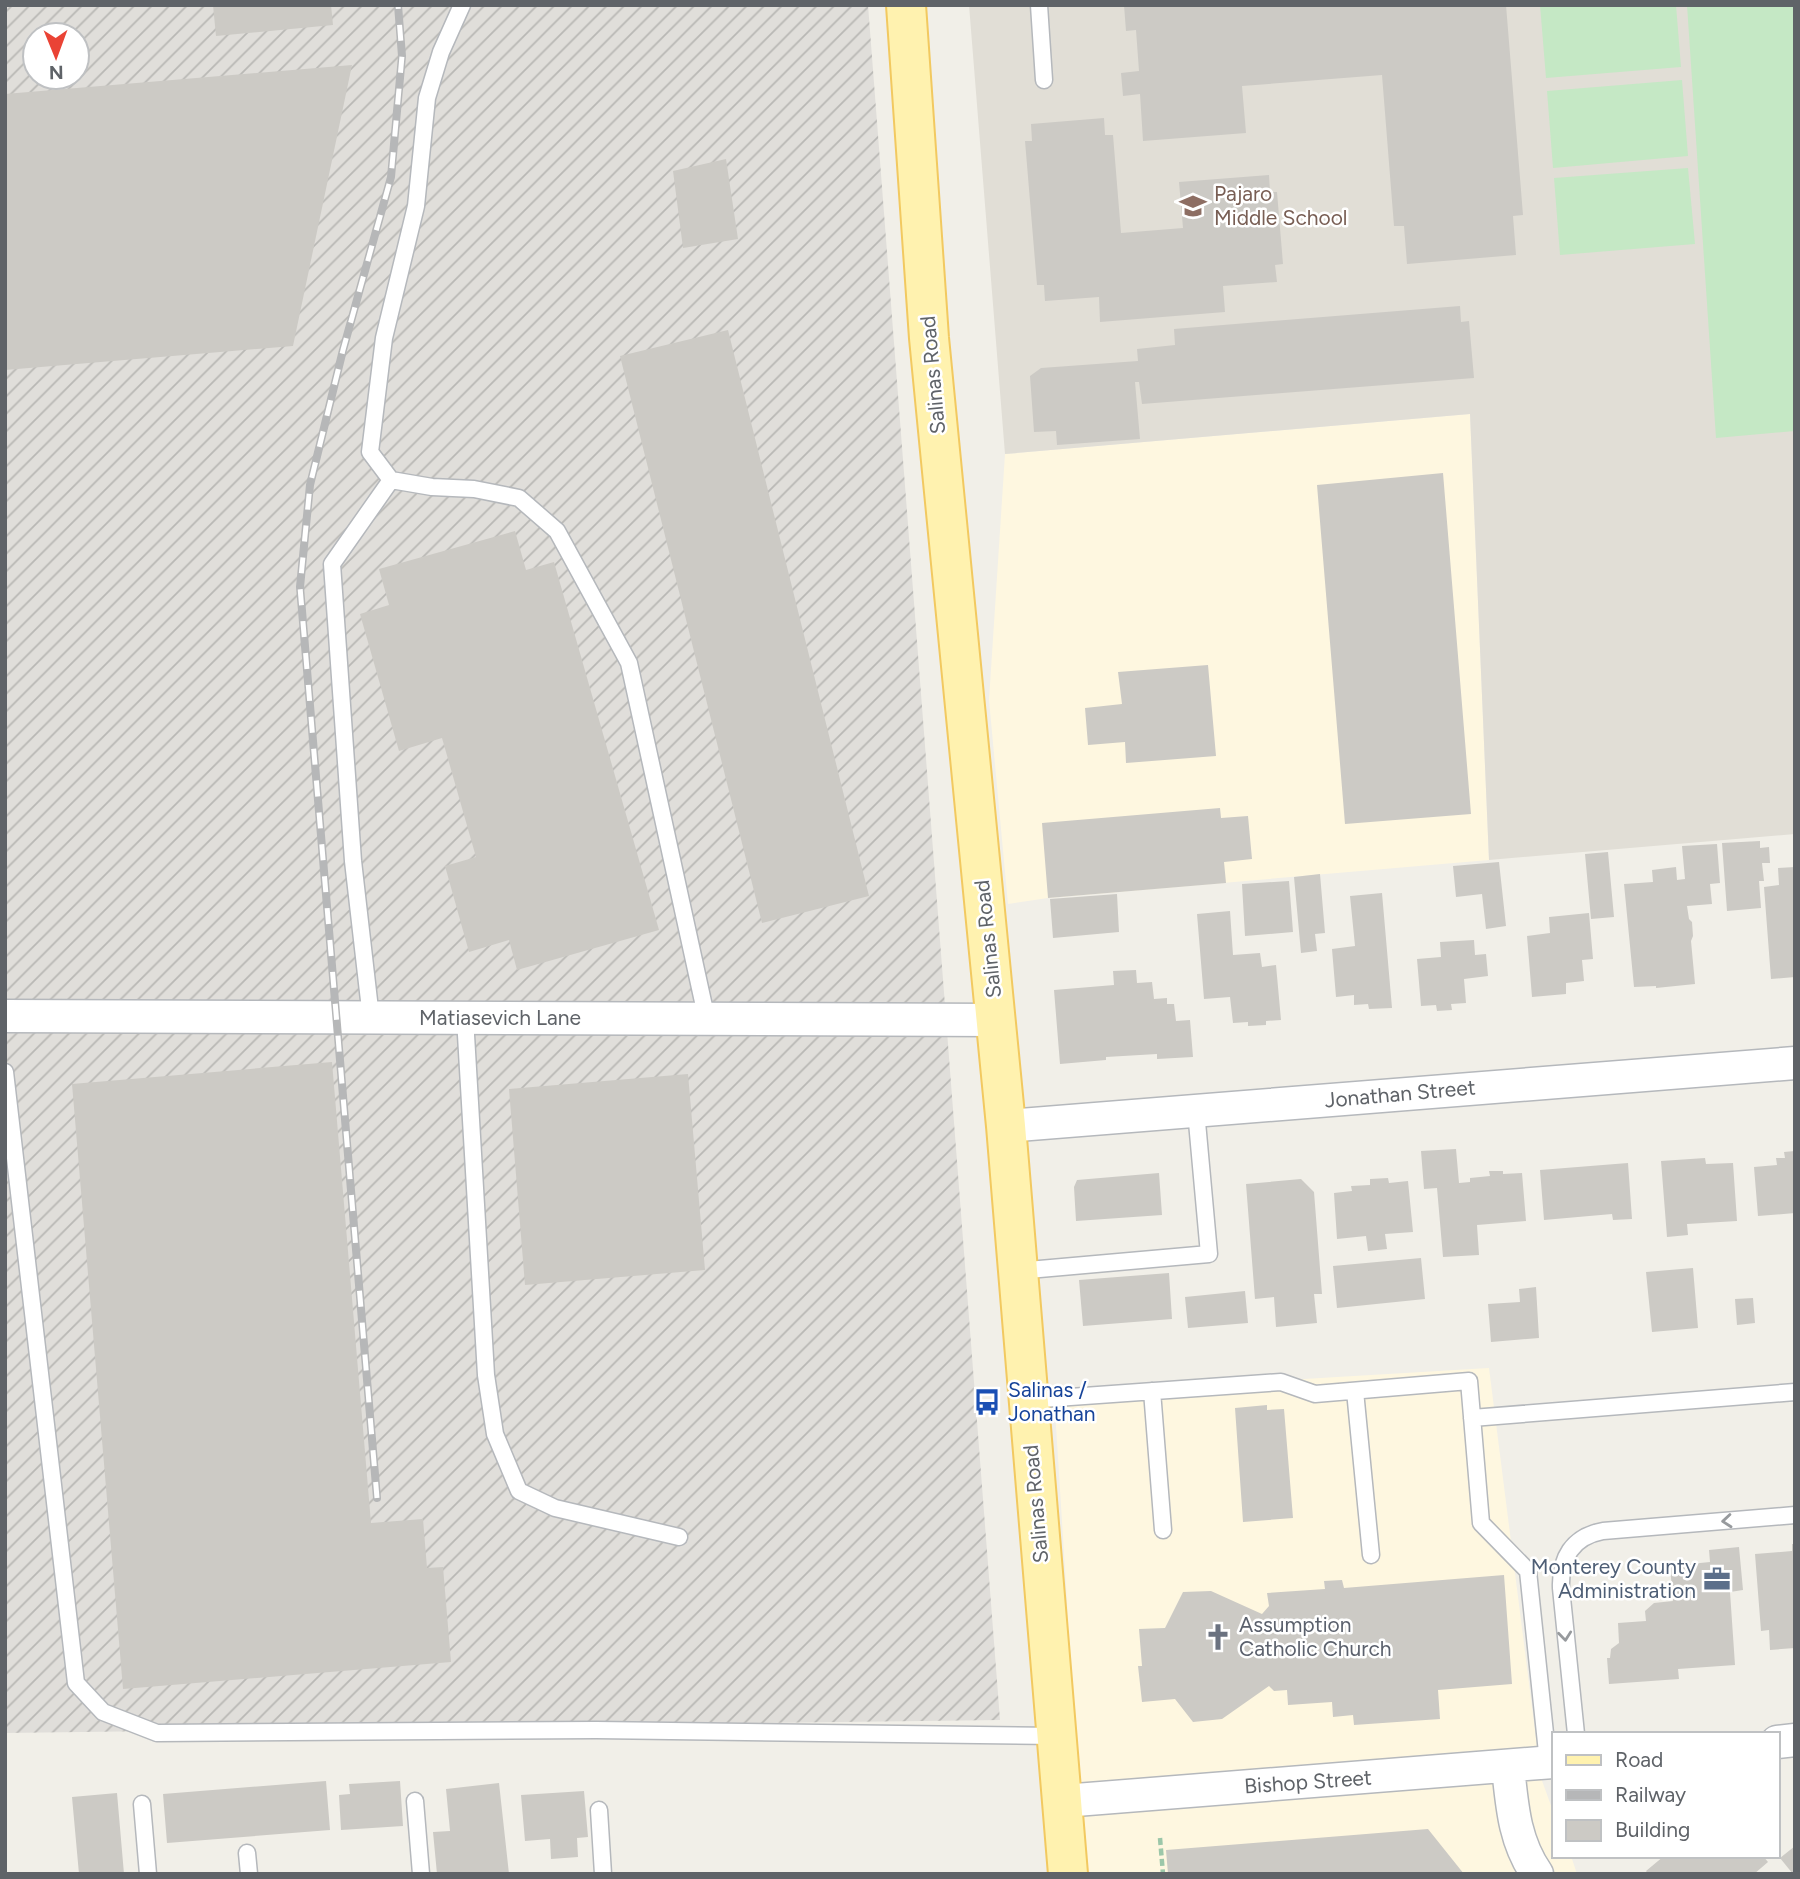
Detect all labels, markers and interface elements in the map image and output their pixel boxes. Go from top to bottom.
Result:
north arrow [21,21,91,91]
text: N [49,61,64,84]
place label: Pajaro Middle School [1214,181,1347,230]
school or university icon: Pajaro Middle School [1178,191,1208,221]
street label: Salinas Road [915,315,950,435]
street label: Salinas Road [969,879,1006,999]
street label: Matiasevich Lane [419,1005,581,1030]
street label: Jonathan Street [1323,1074,1477,1113]
place label: Salinas / Jonathan [1008,1377,1096,1426]
bus stop icon: Salinas / Jonathan [972,1387,1002,1417]
street label: Salinas Road [1018,1444,1053,1564]
one-way arrow [1721,1513,1732,1528]
place label: Monterey County Administration [1531,1554,1696,1603]
office icon: Monterey County Administration [1702,1564,1732,1594]
place label: Assumption Catholic Church [1239,1612,1391,1661]
church icon: Assumption Catholic Church [1203,1622,1233,1652]
one-way arrow [1558,1630,1573,1642]
legend [1552,1732,1779,1858]
text: Road [1615,1747,1663,1772]
street label: Bishop Street [1243,1765,1373,1798]
text: Railway [1615,1782,1686,1807]
text: Building [1615,1817,1690,1842]

